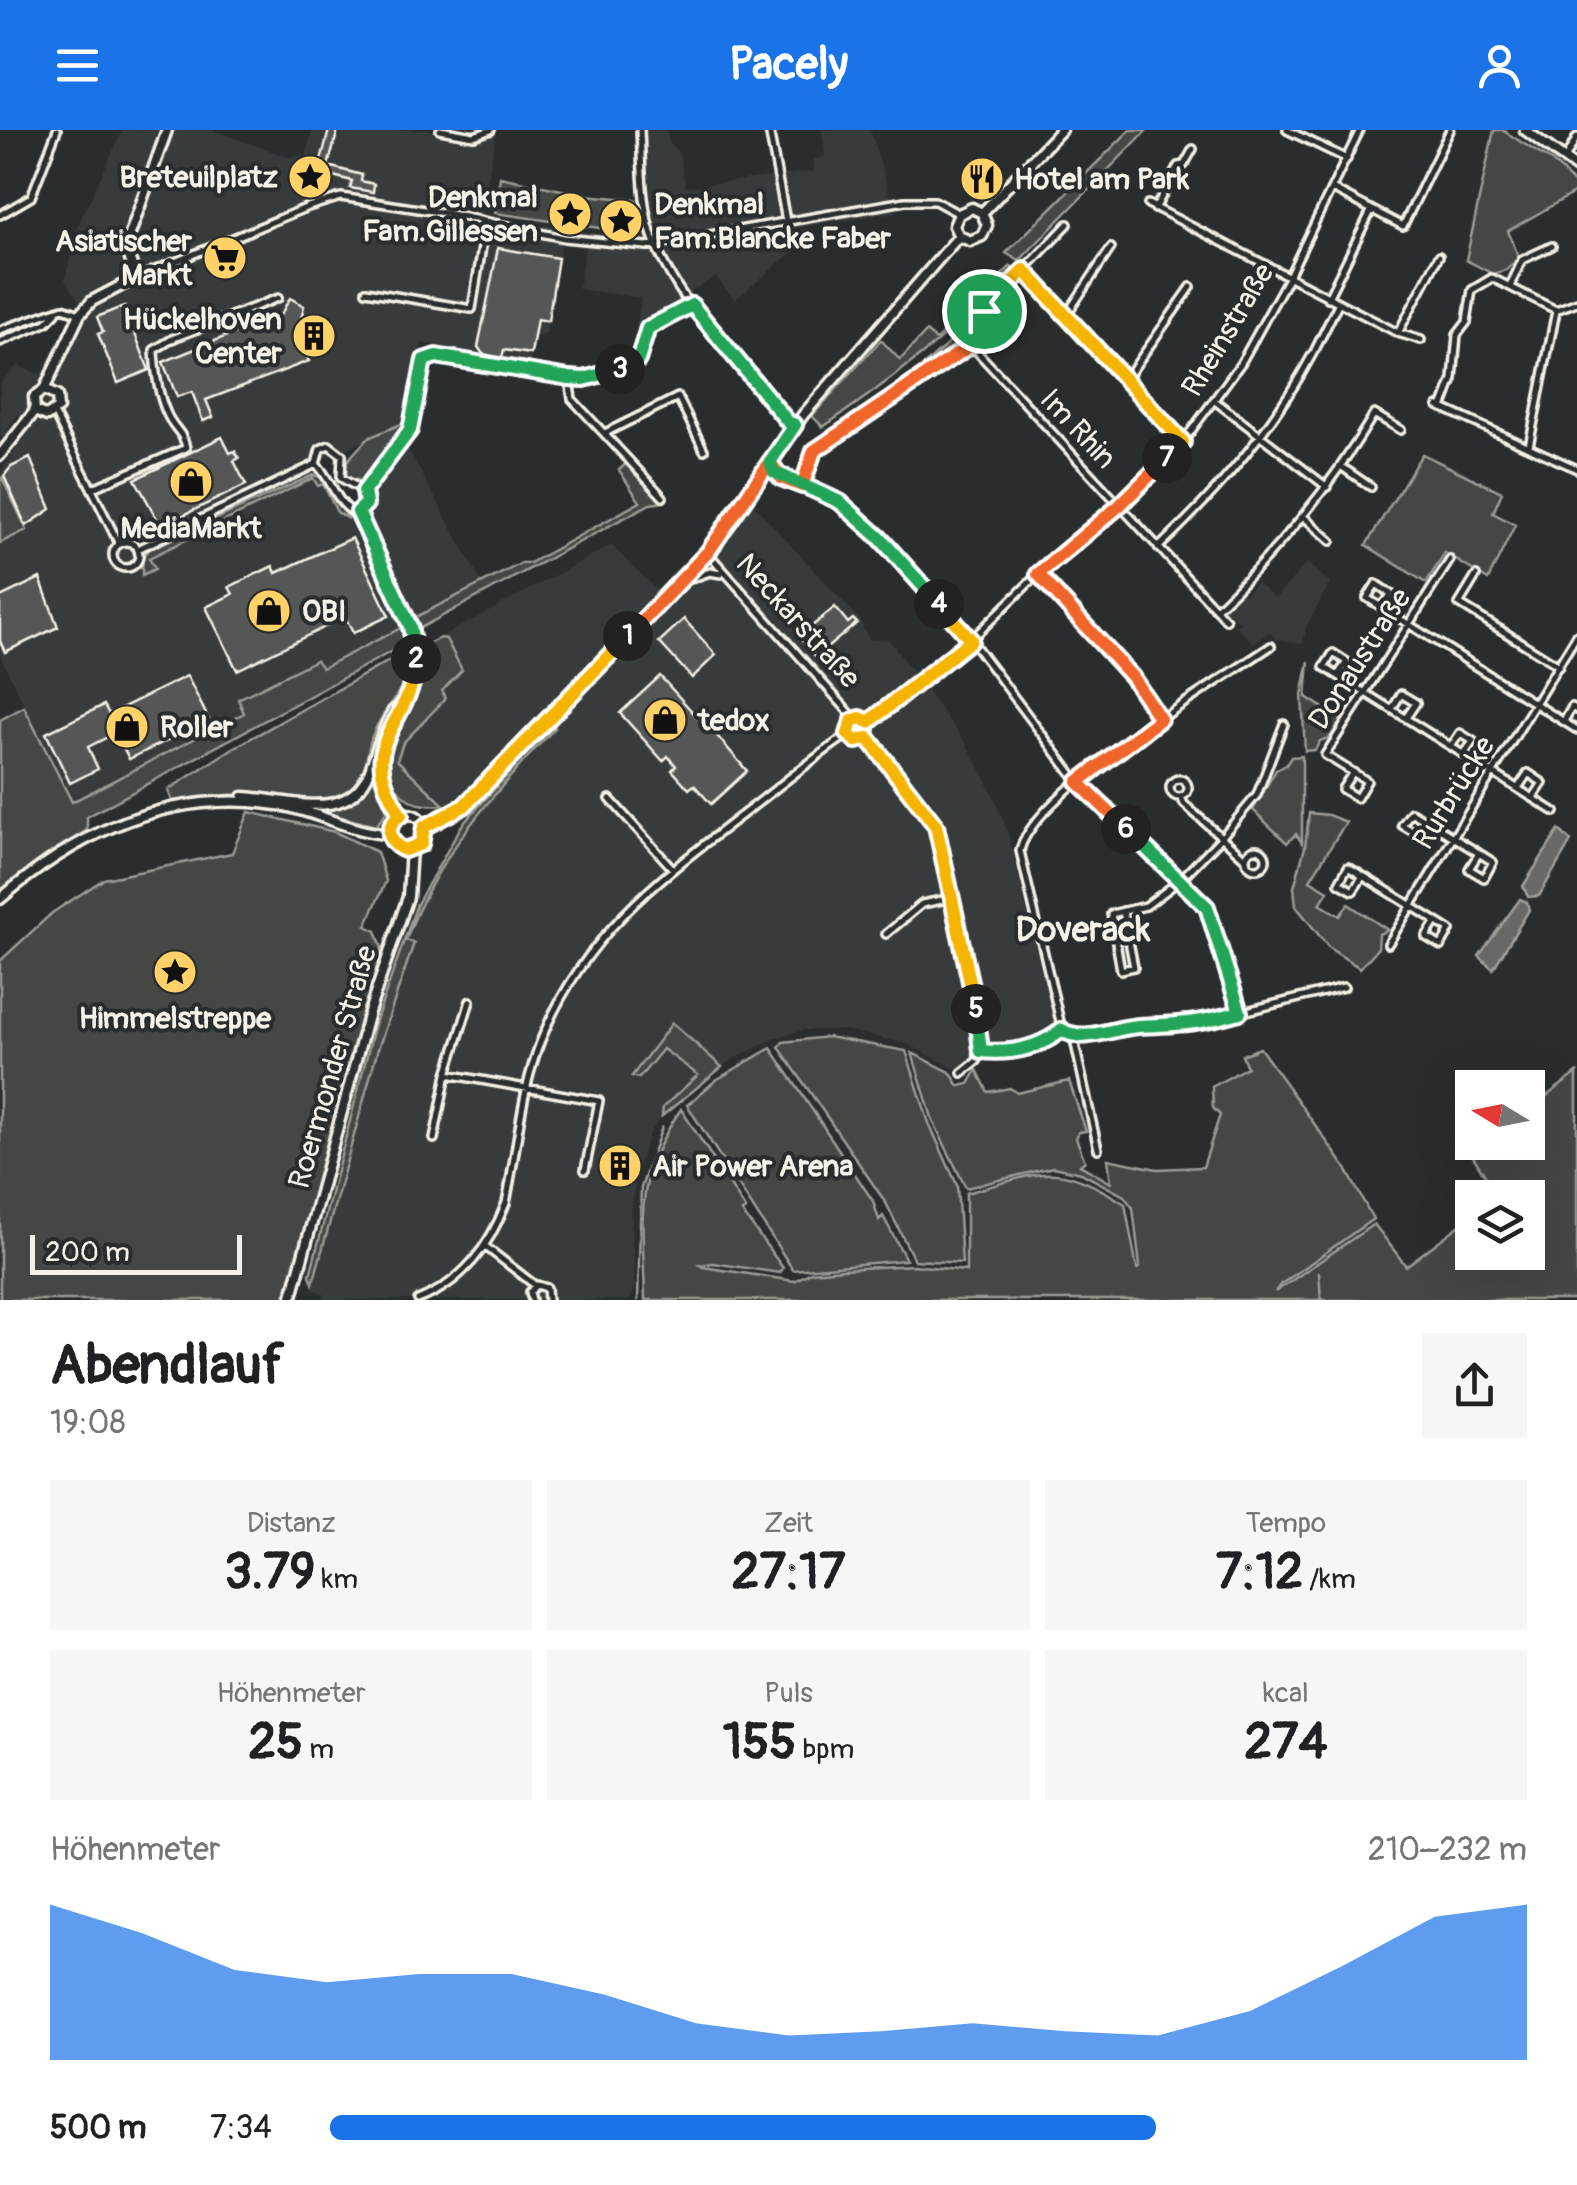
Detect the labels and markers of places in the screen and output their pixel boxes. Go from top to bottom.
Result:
place icon: Breteuilplatz [287,154,333,200]
restaurant icon: Hotel am Park [959,156,1005,202]
place label: Breteuilplatz [120,159,278,196]
place label: Hotel am Park [1014,161,1190,198]
place label: Denkmal Fam.Gillessen [362,179,538,250]
place label: Denkmal Fam.Blancke Faber [654,186,891,257]
place icon: Denkmal Fam.Gillessen [547,191,593,237]
place icon: Denkmal Fam.Blancke Faber [598,198,644,244]
place label: Asiatischer Markt [55,223,193,294]
supermarket icon: Asiatischer Markt [202,235,248,281]
pin [942,269,1027,354]
place label: Hückelhoven Center [123,301,282,372]
building icon: Hückelhoven Center [291,313,337,359]
pin: 3 [595,344,645,394]
pin: 7 [1142,433,1192,483]
shop icon: MediaMarkt [168,459,214,505]
place label: MediaMarkt [120,510,263,547]
pin: 4 [914,579,964,629]
shop icon: OBI [246,588,292,634]
place label: OBI [302,593,347,630]
pin: 1 [603,611,653,661]
pin: 2 [391,634,441,684]
shop icon: tedox [642,697,688,743]
place label: tedox [696,702,770,739]
shop icon: Roller [104,704,150,750]
place label: Roller [160,709,234,746]
pin: 6 [1101,804,1151,854]
place icon: Himmelstreppe [152,949,198,995]
pin: 5 [951,984,1001,1034]
place label: Himmelstreppe [79,1000,272,1037]
building icon: Air Power Arena [597,1143,643,1189]
place label: Air Power Arena [652,1148,853,1185]

